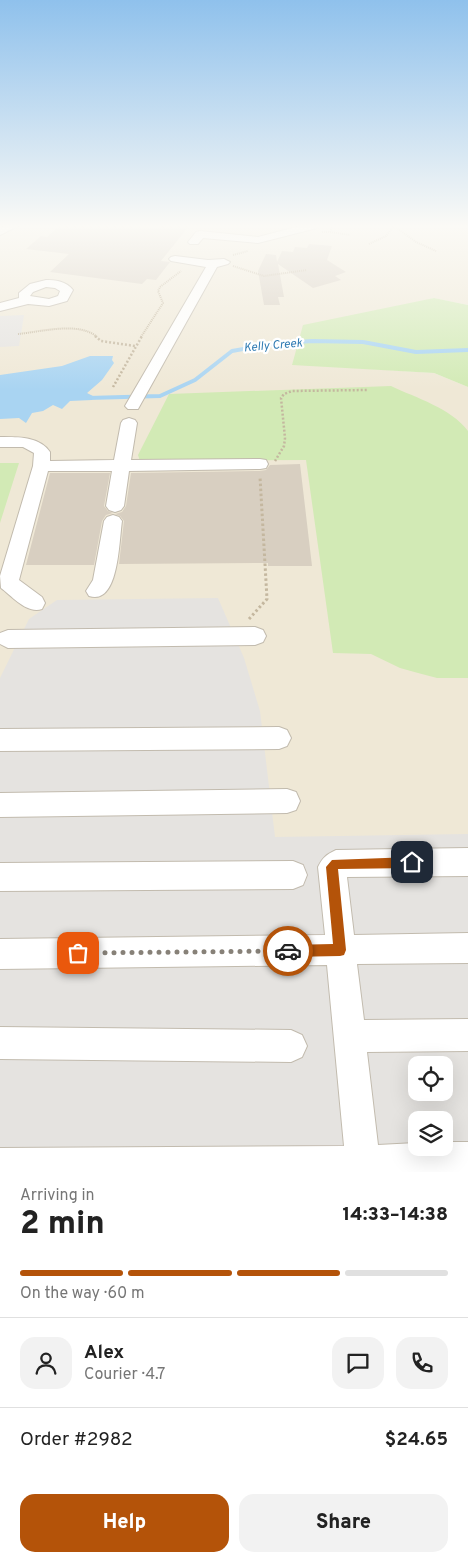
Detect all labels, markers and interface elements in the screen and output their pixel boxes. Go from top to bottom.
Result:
water label: Kelly Creek [243,335,304,357]
pin [391,841,433,883]
icon: home [398,848,426,876]
courier [263,926,313,976]
pin [57,932,99,974]
icon: car [274,937,302,965]
icon: bag [64,939,92,967]
map controls [408,1056,453,1156]
button: locate [408,1056,453,1101]
button: layers [408,1111,453,1156]
text: Arriving in [20,1186,95,1206]
text: 14:33–14:38 [342,1203,448,1227]
text: 2 min [20,1205,105,1245]
text: On the way · 60 m [20,1284,145,1304]
button: person [20,1337,72,1389]
button: chat [332,1337,384,1389]
button: phone [396,1337,448,1389]
text: Alex [84,1341,124,1365]
text: Courier · 4.7 [84,1365,165,1385]
text: Order #2982 [20,1428,133,1452]
text: $24.65 [385,1428,448,1452]
button: Help [20,1494,229,1552]
button: Share [239,1494,448,1552]

